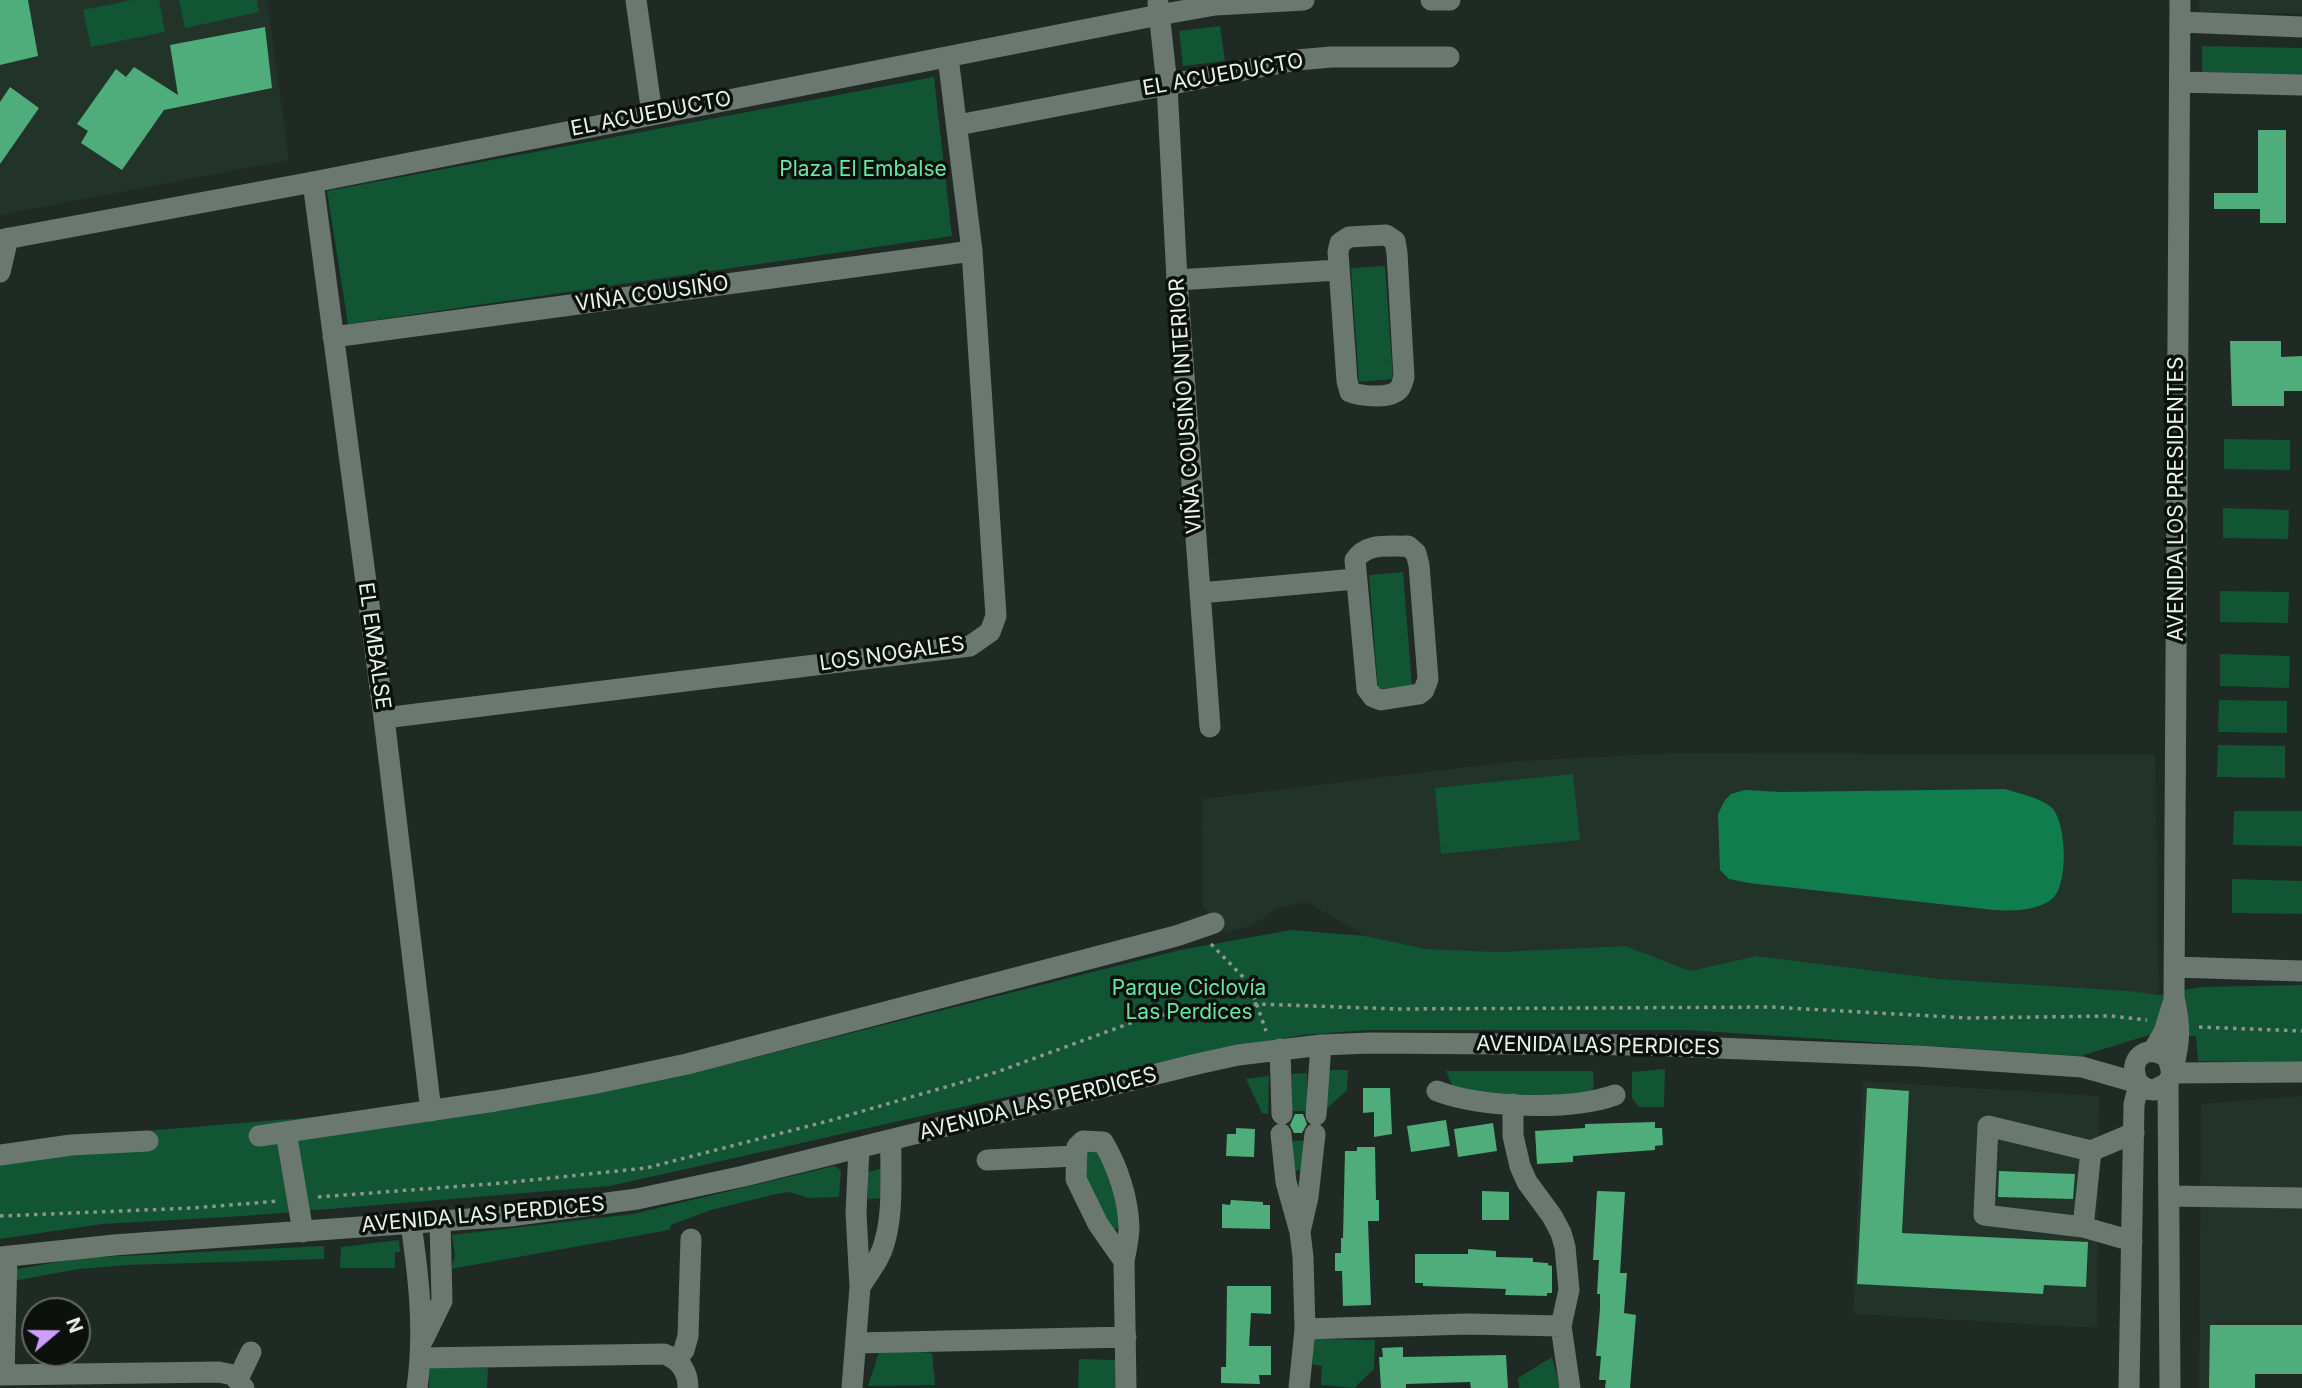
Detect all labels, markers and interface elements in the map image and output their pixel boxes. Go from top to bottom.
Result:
street label: EL ACUEDUCTO [1141,48,1305,102]
street label: EL ACUEDUCTO [569,86,733,142]
park label: Plaza El Embalse [779,157,947,183]
street label: VIÑA COUSIÑO [574,271,730,317]
street label: VIÑA COUSIÑO INTERIOR [1164,277,1208,535]
street label: AVENIDA LOS PRESIDENTES [2164,356,2190,642]
street label: EL EMBALSE [353,581,395,711]
street label: LOS NOGALES [818,631,966,677]
park label: Parque Ciclovía Las Perdices [1112,976,1266,1026]
street label: AVENIDA LAS PERDICES [1476,1031,1720,1061]
street label: AVENIDA LAS PERDICES [917,1062,1159,1146]
street label: AVENIDA LAS PERDICES [360,1192,606,1238]
north arrow [21,1297,91,1367]
text: N [61,1315,88,1336]

